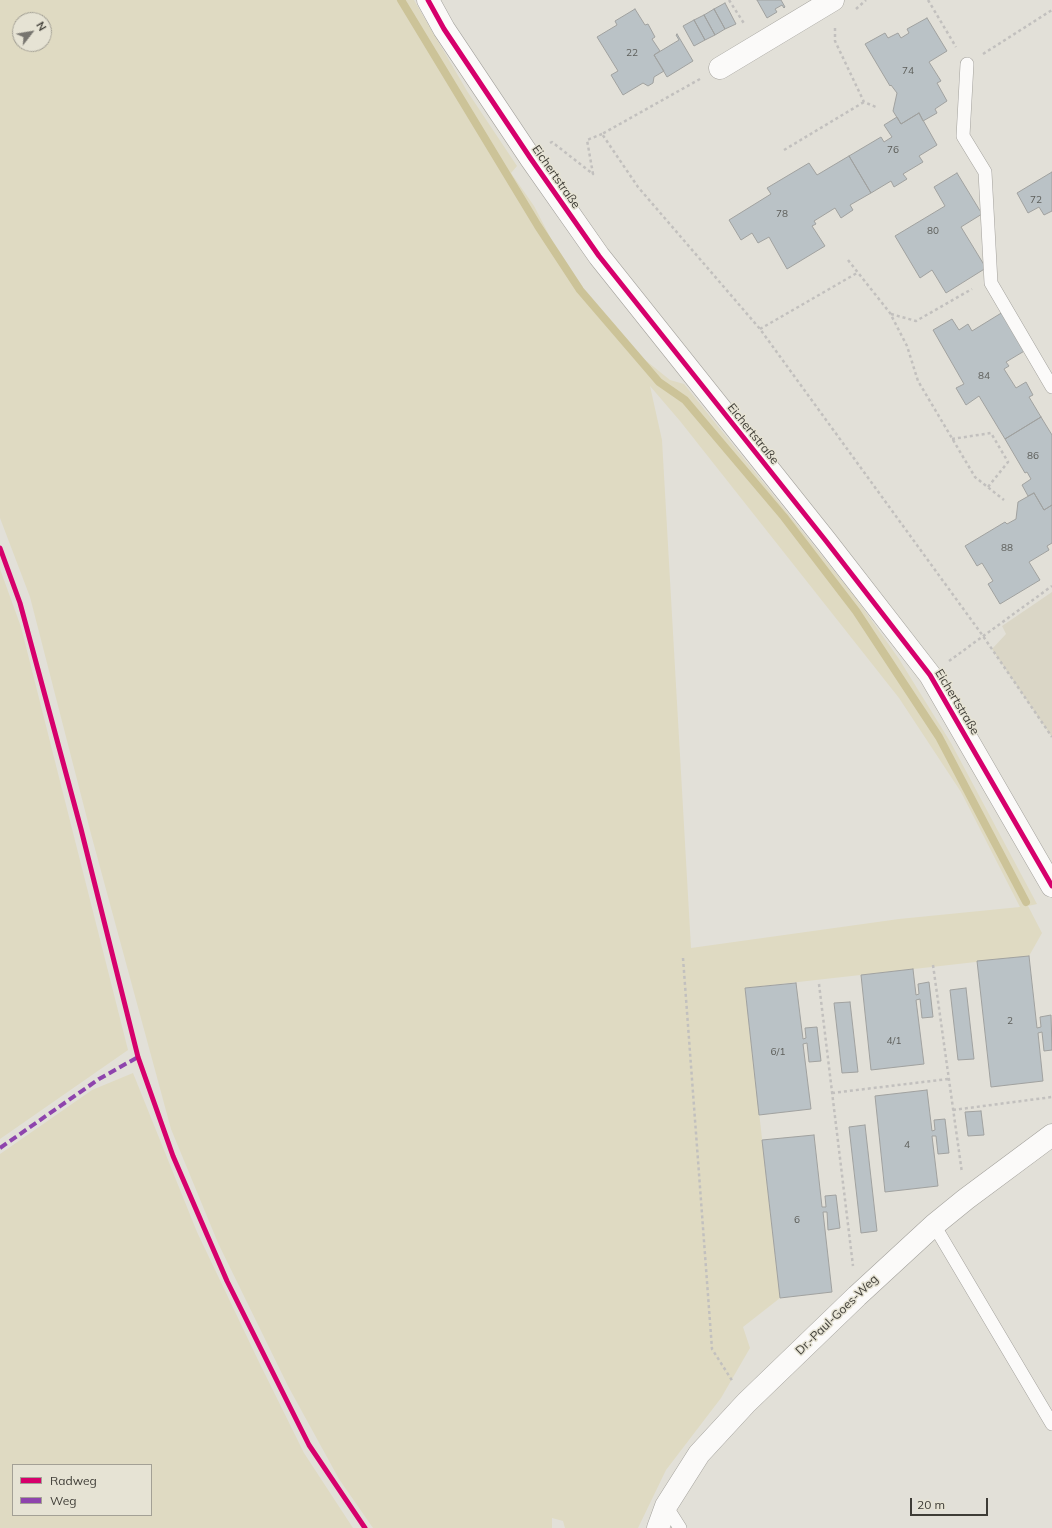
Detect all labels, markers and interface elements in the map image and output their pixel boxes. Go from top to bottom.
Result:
north arrow [12,12,52,52]
text: N [33,19,50,34]
house number: 22 [626,47,638,59]
house number: 74 [902,65,914,77]
street label: Eichertstraße [529,143,583,211]
house number: 76 [887,144,899,156]
house number: 72 [1030,194,1042,206]
house number: 78 [776,208,788,220]
house number: 80 [927,225,939,237]
house number: 84 [978,370,990,382]
street label: Eichertstraße [724,401,782,467]
house number: 86 [1027,450,1039,462]
house number: 88 [1001,542,1013,554]
street label: Eichertstraße [932,667,982,737]
house number: 2 [1007,1015,1013,1027]
house number: 4/1 [887,1035,901,1047]
house number: 6/1 [771,1046,785,1058]
house number: 4 [904,1139,910,1151]
house number: 6 [794,1214,800,1226]
street label: Dr.-Paul-Goes-Weg [793,1272,881,1358]
legend [12,1464,152,1516]
text: Radweg [50,1473,97,1488]
scale bar [912,1490,990,1516]
text: Weg [50,1493,76,1508]
text: 20 m [917,1497,945,1512]

